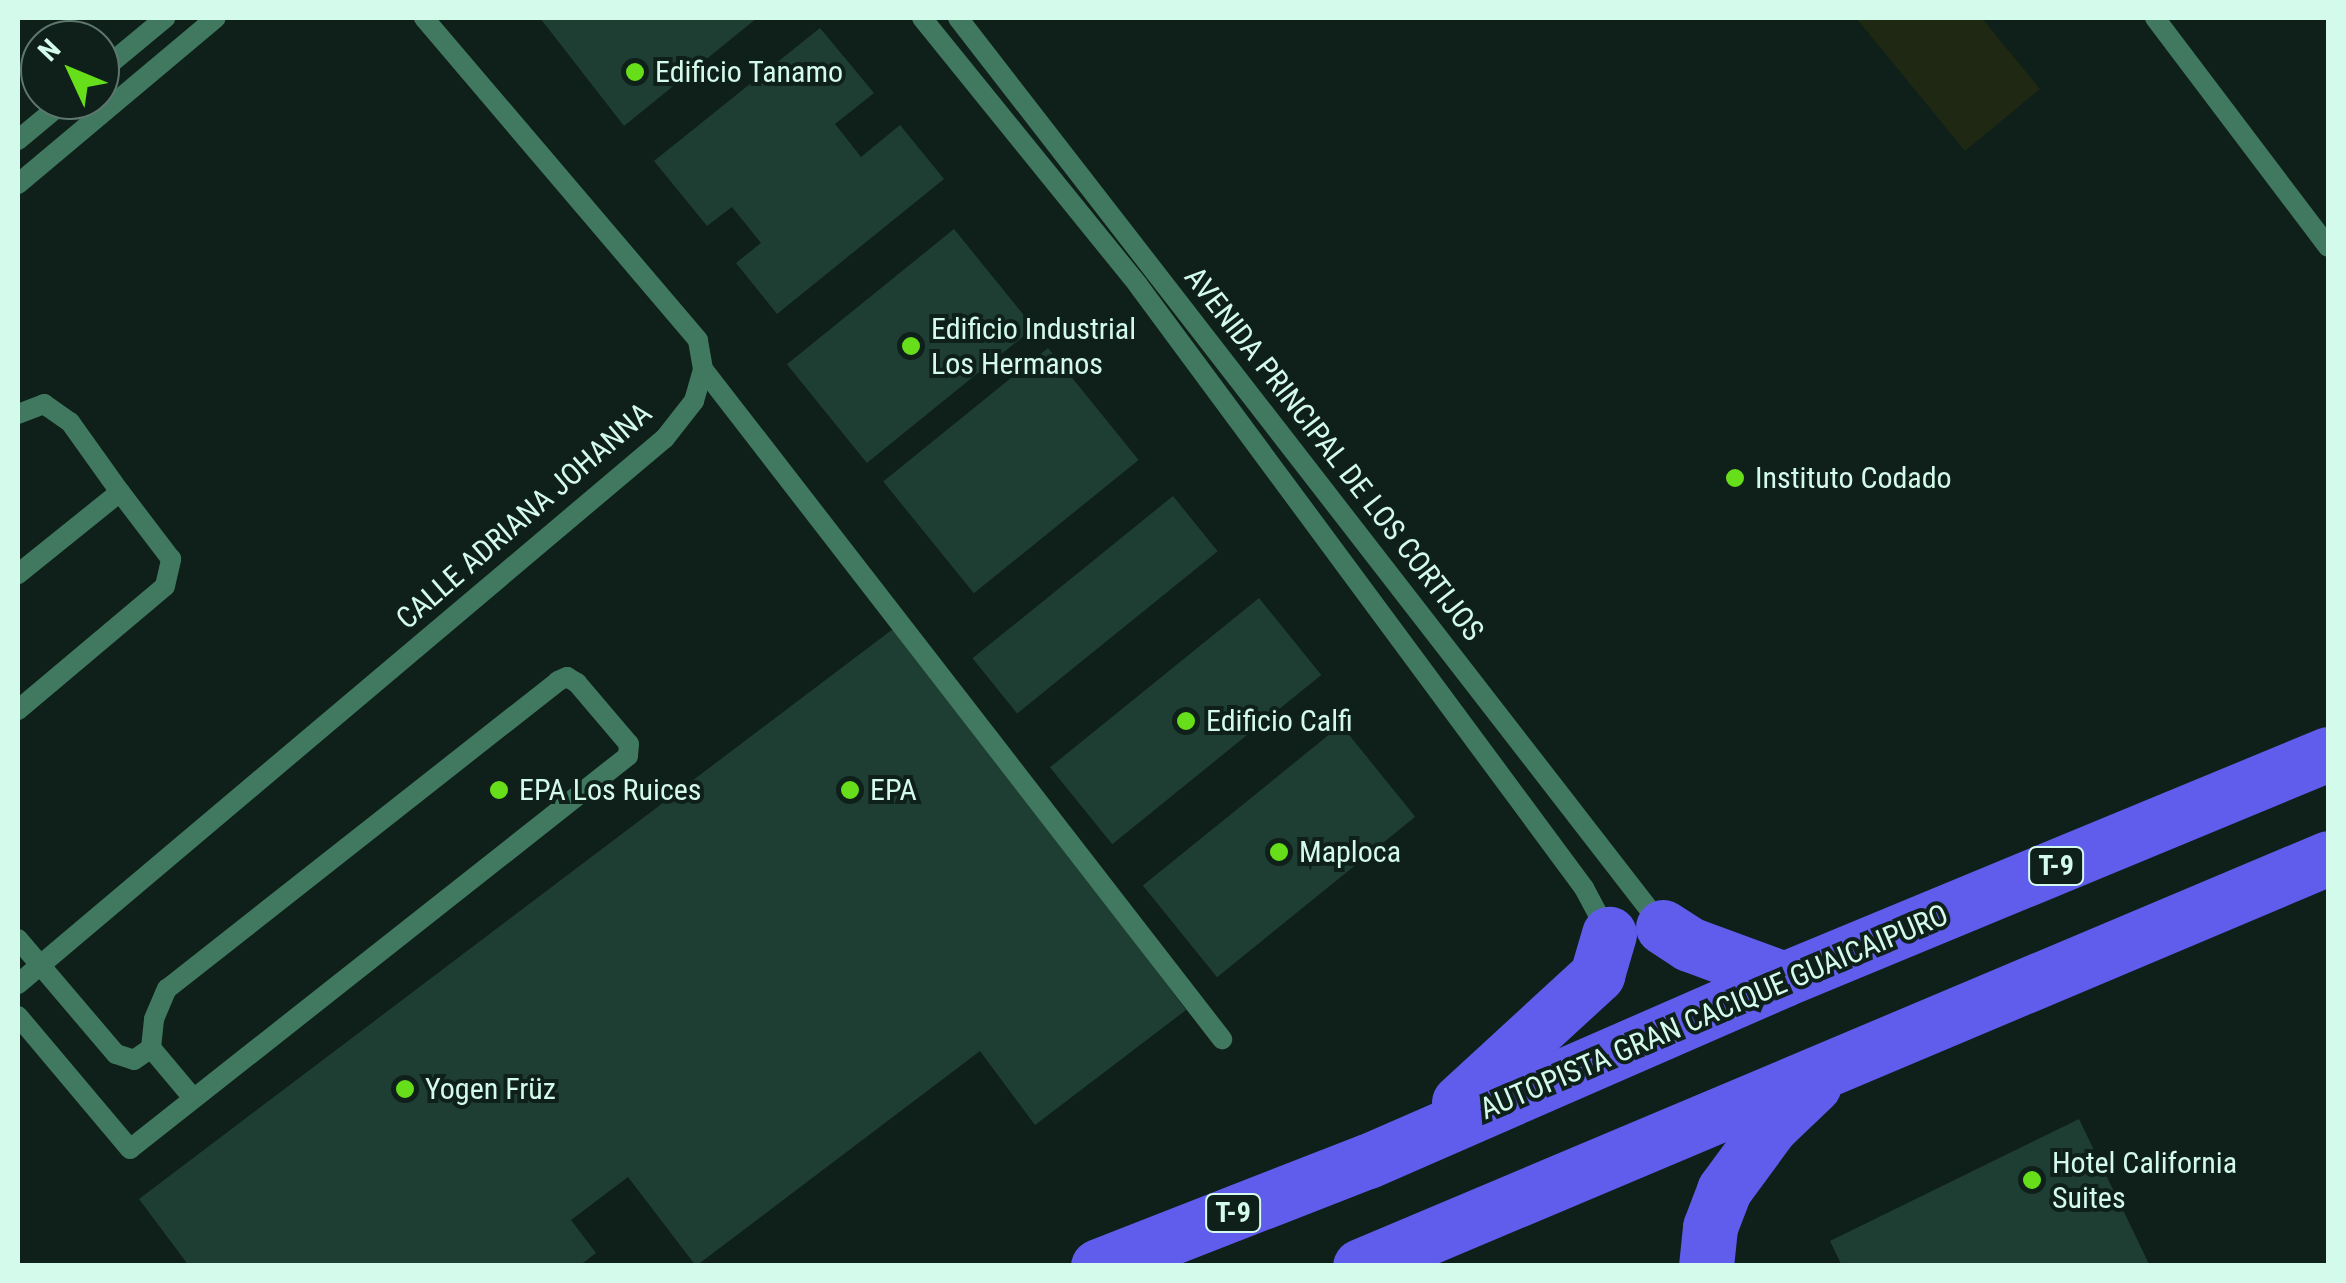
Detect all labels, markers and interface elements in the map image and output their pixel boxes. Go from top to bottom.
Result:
north arrow [20,20,120,120]
text: N [32,33,67,68]
place label: Edificio Tanamo [655,54,844,90]
marker: Edificio Tanamo [624,61,646,83]
street label: AVENIDA PRINCIPAL DE LOS CORTIJOS [1177,260,1491,648]
place label: Edificio Industrial Los Hermanos [931,311,1136,382]
marker: Edificio Industrial Los Hermanos [900,335,922,357]
street label: CALLE ADRIANA JOHANNA [389,395,659,637]
place label: Instituto Codado [1755,460,1952,496]
marker: Instituto Codado [1724,467,1746,489]
place label: Edificio Calfi [1206,703,1353,739]
marker: Edificio Calfi [1175,710,1197,732]
place label: EPA Los Ruices [519,772,702,808]
place label: EPA [870,772,917,808]
marker: EPA Los Ruices [488,779,510,801]
marker: EPA [839,779,861,801]
place label: Maploca [1299,834,1401,870]
marker: Maploca [1268,841,1290,863]
road number: T-9 [2026,843,2086,889]
street label: AUTOPISTA GRAN CACIQUE GUAICAIPURO [1474,897,1954,1127]
place label: Yogen Früz [425,1071,556,1107]
marker: Yogen Früz [394,1078,416,1100]
place label: Hotel California Suites [2052,1145,2237,1216]
marker: Hotel California Suites [2021,1169,2043,1191]
road number: T-9 [1203,1190,1263,1236]

